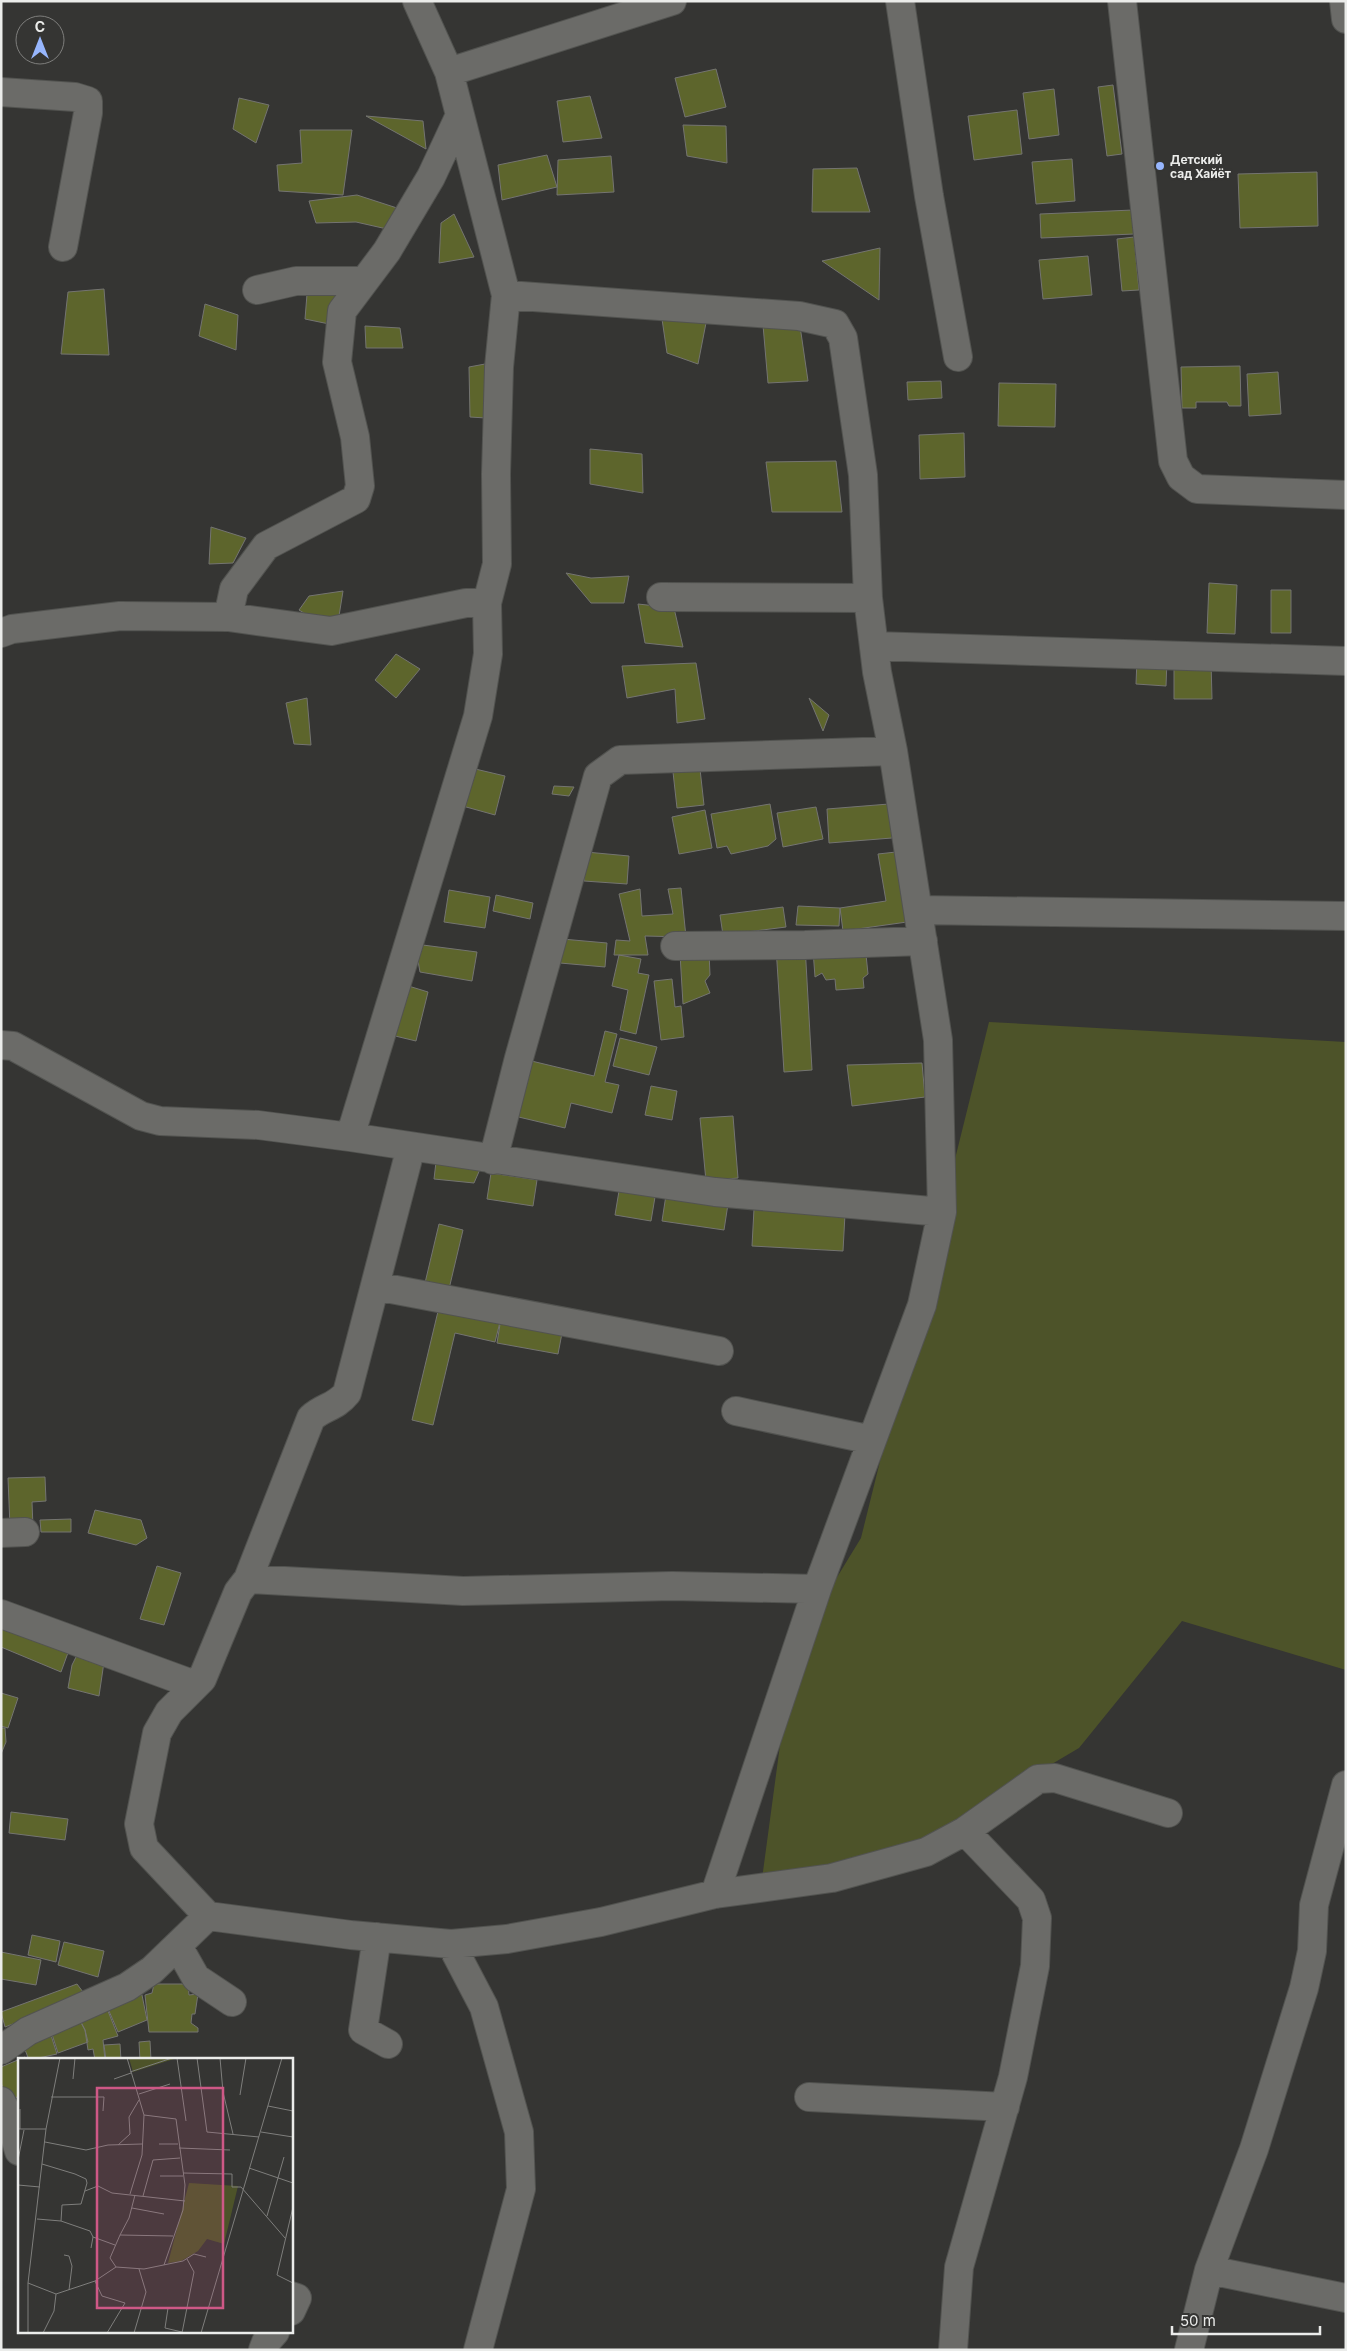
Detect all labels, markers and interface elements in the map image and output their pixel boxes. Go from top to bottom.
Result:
north arrow [15,15,65,65]
text: С [35,18,45,35]
place label: Детский сад Хайёт [1170,152,1231,181]
marker: Детский сад Хайёт [1154,160,1166,172]
inset map [18,2058,292,2334]
scale bar [1172,2304,1320,2336]
text: 50 m [1180,2311,1216,2330]

